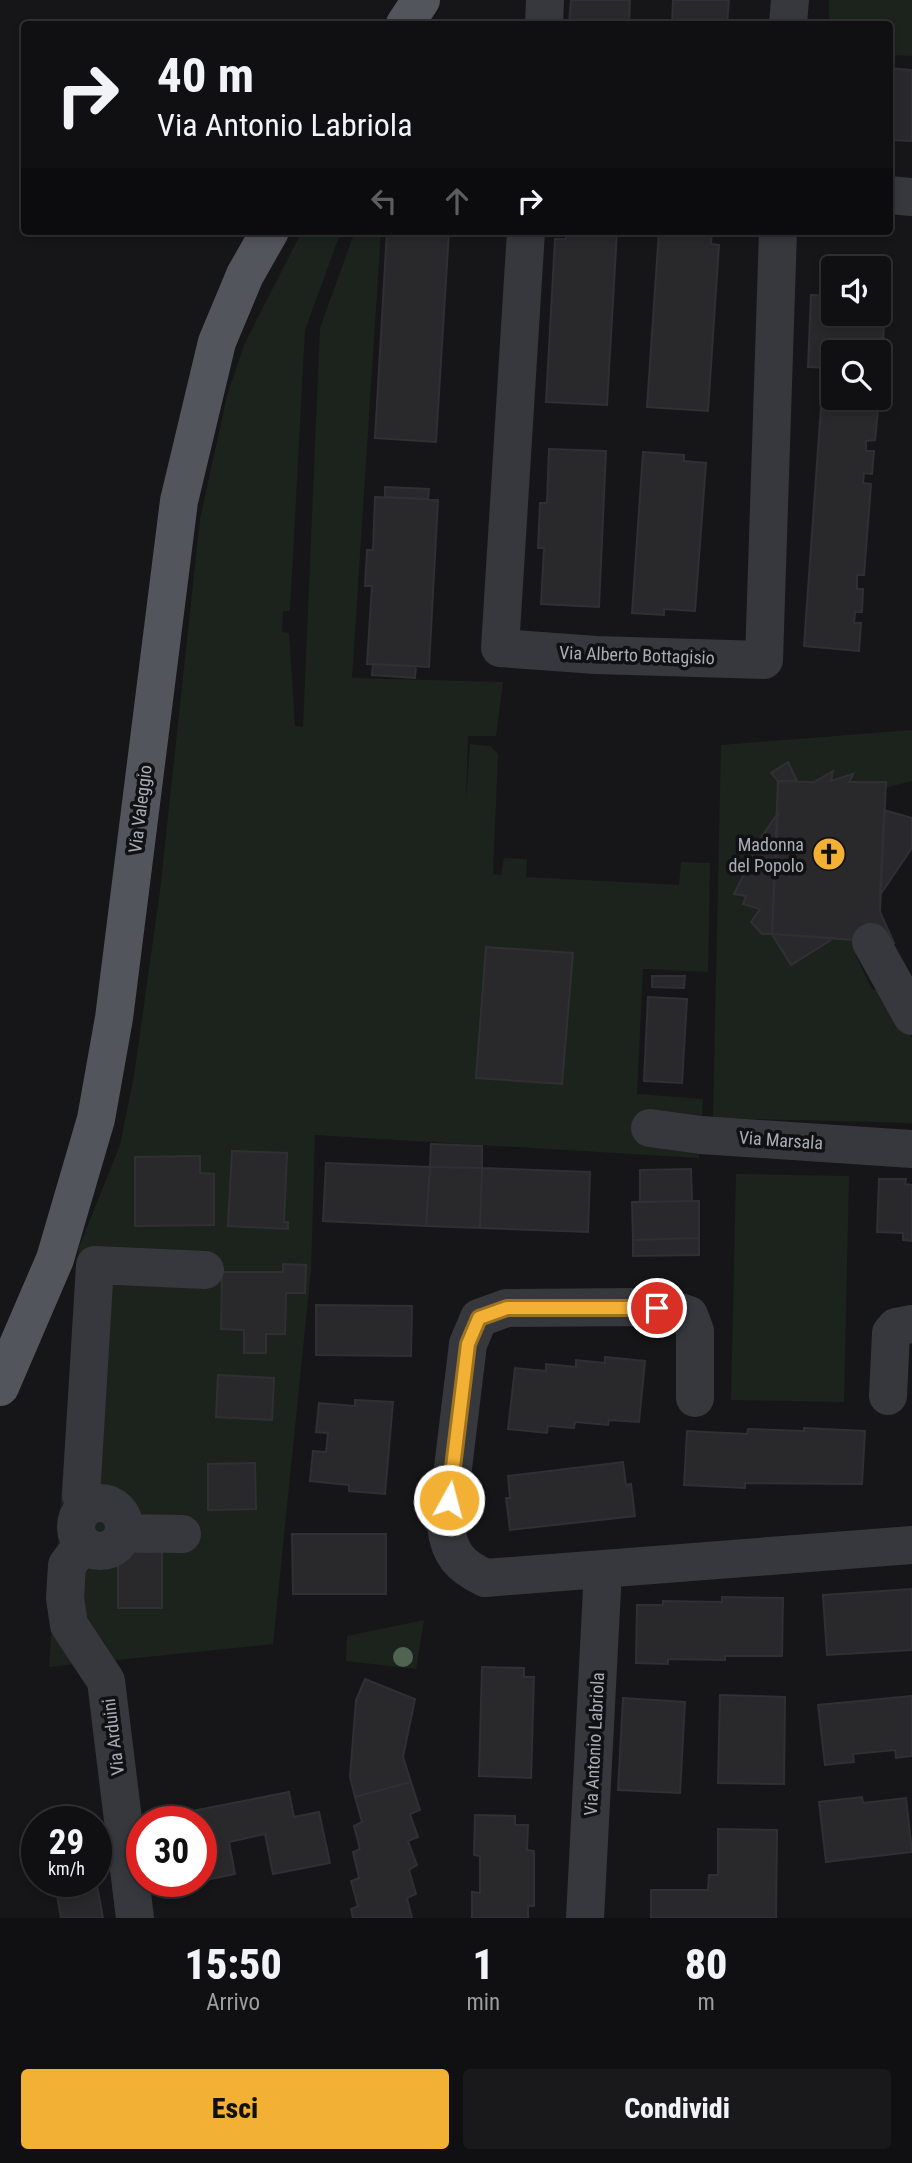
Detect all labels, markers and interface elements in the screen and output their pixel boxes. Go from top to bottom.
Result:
text: 40 m [157,47,254,104]
icon: right [42,49,133,140]
text: Via Antonio Labriola [157,106,413,144]
icon: left [365,182,403,220]
icon: ahead [438,182,476,220]
icon: right [511,182,549,220]
map controls [821,256,891,410]
button: sound [821,256,891,326]
button: search [821,340,891,410]
street label: Via Alberto Bottagisio [559,642,715,668]
street label: Via Valeggio [124,764,156,854]
place label: Madonna del Popolo [728,834,804,876]
church icon: Madonna del Popolo [810,835,848,873]
street label: Via Marsala [738,1127,824,1153]
pin [627,1278,687,1338]
icon: arrive [638,1289,676,1327]
position arrow [412,1463,486,1537]
street label: Via Antonio Labriola [580,1672,608,1816]
street label: Via Arduini [98,1697,128,1777]
speed limit sign: 30 [126,1806,217,1897]
text: 29 [49,1822,84,1863]
text: km/h [48,1858,85,1879]
text: 15:50 [185,1940,282,1989]
text: 1 [473,1940,494,1989]
text: 80 [685,1940,727,1989]
text: Arrivo [206,1989,260,2016]
text: min [466,1989,500,2016]
text: m [697,1989,715,2016]
button: Esci [21,2069,449,2149]
button: Condividi [463,2069,891,2149]

